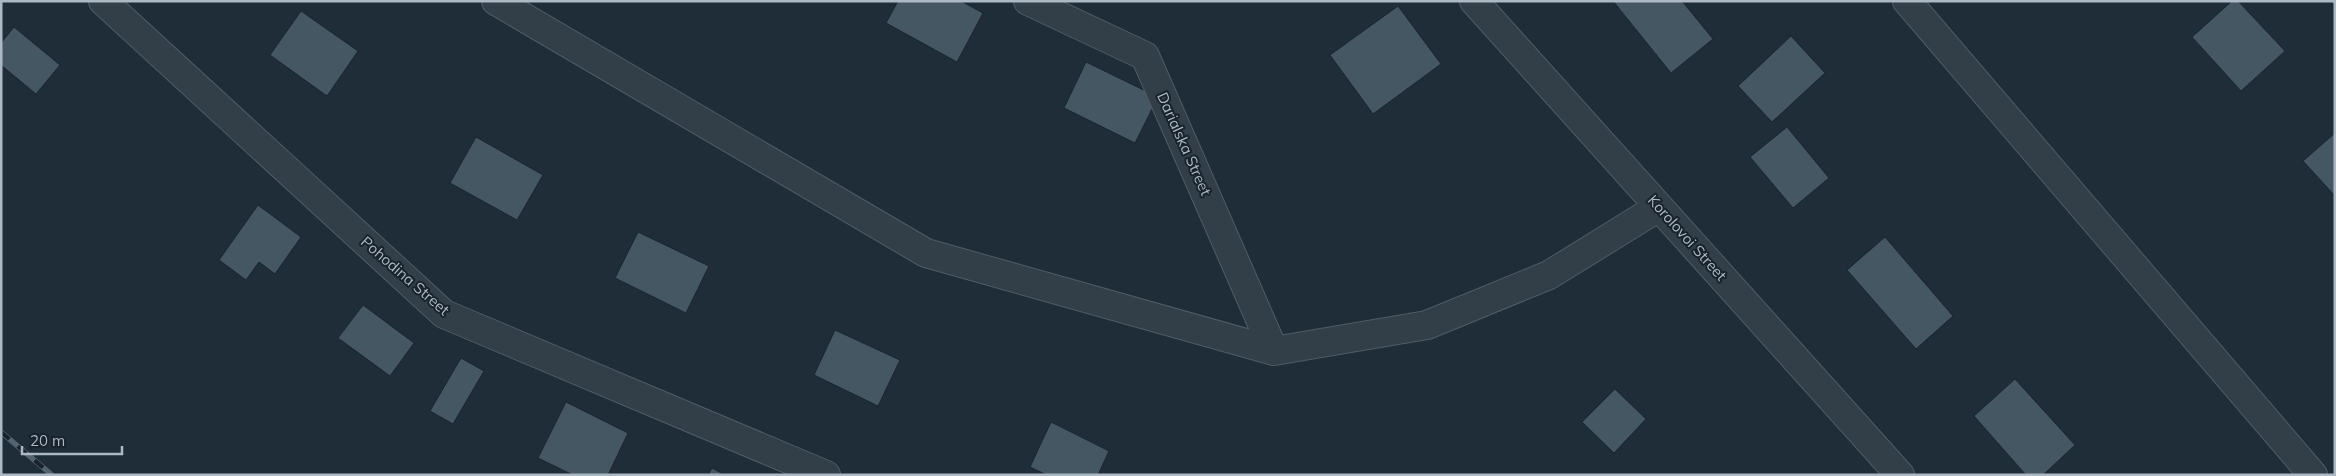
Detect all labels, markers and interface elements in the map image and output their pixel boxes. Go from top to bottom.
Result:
street label: Darialska Street [1153,89,1216,198]
street label: Korolovoi Street [1644,191,1731,285]
street label: Pohodina Street [357,232,453,319]
scale bar [22,424,122,456]
text: 20 m [30,431,65,450]

